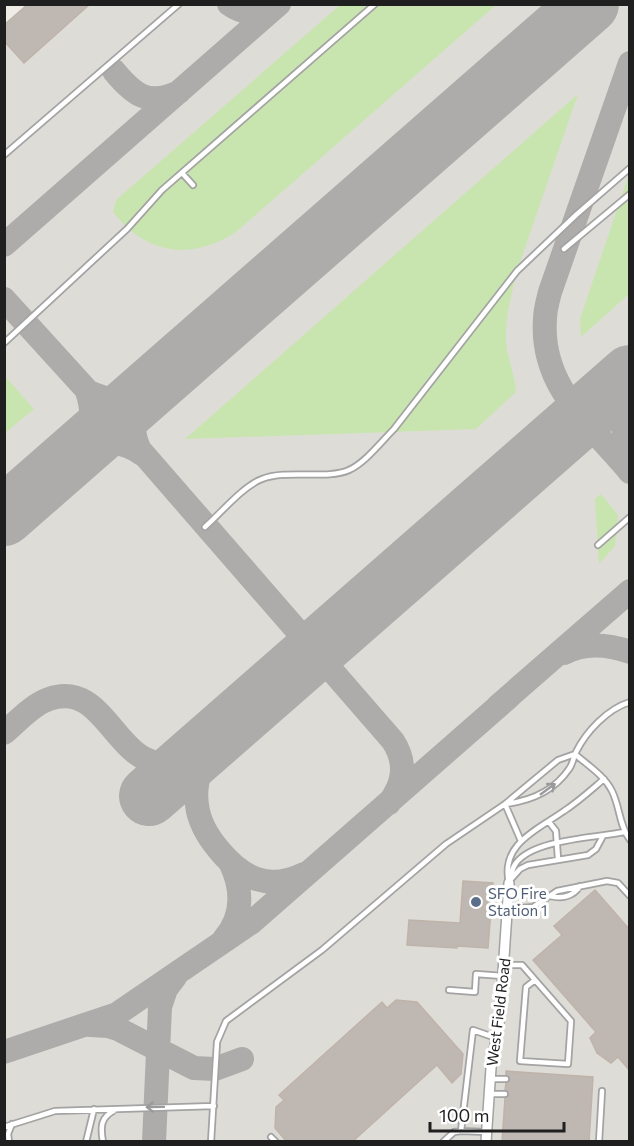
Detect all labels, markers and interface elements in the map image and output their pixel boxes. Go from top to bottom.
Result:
one-way arrow [539,783,555,795]
place label: SFO Fire Station 1 [488,884,548,919]
marker: SFO Fire Station 1 [469,895,483,909]
street label: West Field Road [482,957,514,1067]
scale bar [430,1095,564,1133]
one-way arrow [146,1102,166,1113]
text: 100 m [439,1104,489,1126]

